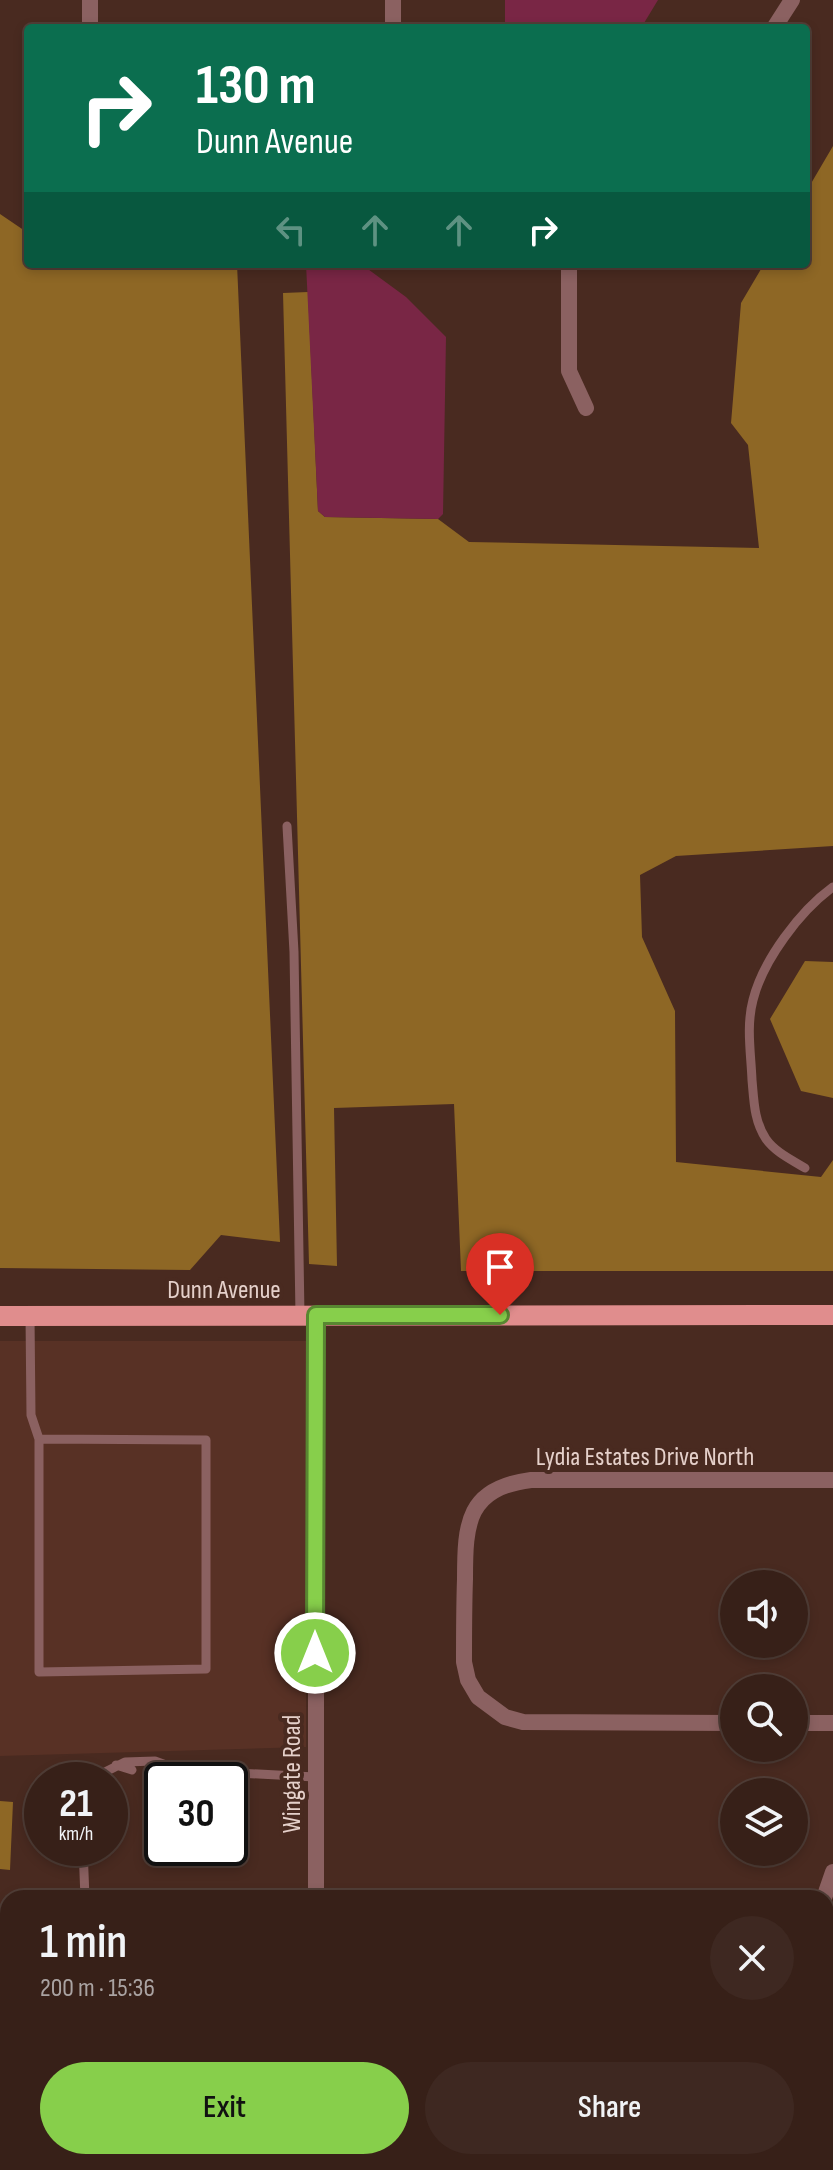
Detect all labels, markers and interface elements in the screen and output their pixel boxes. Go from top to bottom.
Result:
text: 130 m [196,53,316,120]
icon: right [64,56,168,160]
text: Dunn Avenue [196,121,353,164]
icon: left [269,208,313,252]
icon: ahead [353,208,397,252]
icon: ahead [437,208,481,252]
icon: right [521,208,565,252]
pin [466,1233,534,1315]
icon: arrive [478,1245,522,1289]
street label: Dunn Avenue [167,1275,281,1306]
street label: Lydia Estates Drive North [536,1442,754,1473]
map controls [720,1570,808,1866]
button: sound [720,1570,808,1658]
position arrow [273,1611,357,1695]
button: search [720,1674,808,1762]
street label: Wingate Road [277,1715,308,1833]
speed limit sign: 30 [144,1762,248,1866]
button: layers [720,1778,808,1866]
text: 21 [59,1780,93,1828]
text: km/h [59,1822,93,1846]
text: 1 min [40,1914,127,1971]
button: close [710,1916,794,2000]
text: 200 m · 15:36 [40,1973,155,2004]
button: Exit [40,2062,409,2154]
button: Share [425,2062,794,2154]

